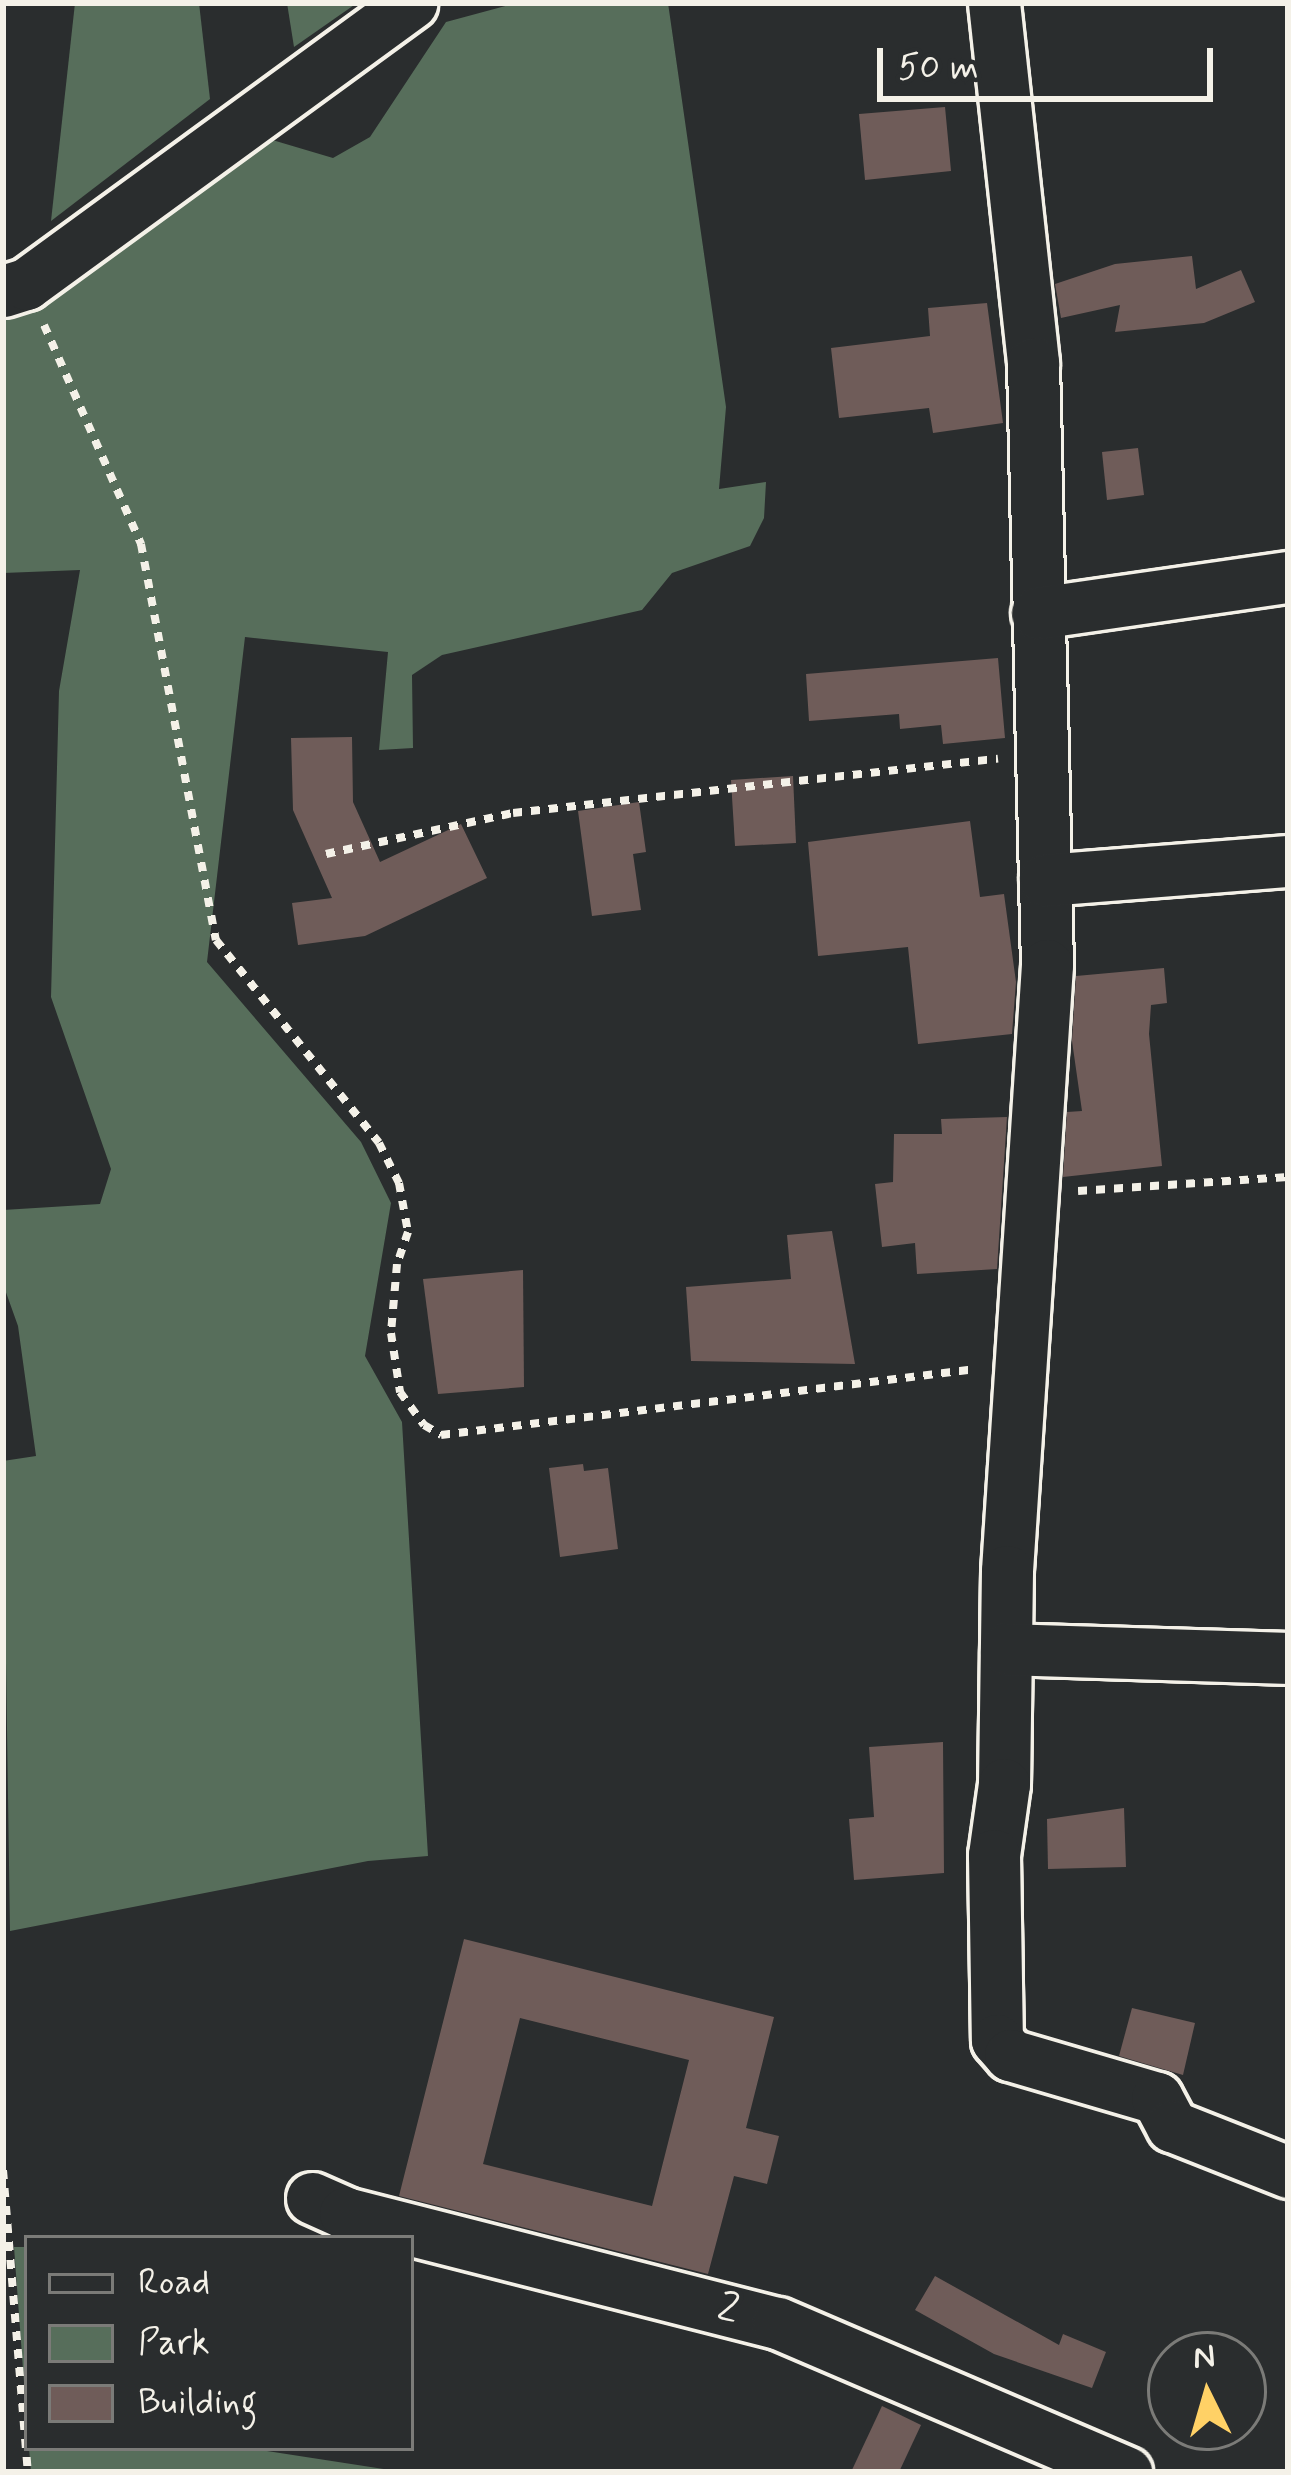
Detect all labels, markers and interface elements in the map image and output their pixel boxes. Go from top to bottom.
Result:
scale bar [883,24,1219,98]
text: 50 m [898,45,979,92]
legend [24,2235,414,2451]
text: Road [138,2260,210,2307]
street label: 2 [712,2283,744,2337]
text: Park [138,2320,210,2367]
north arrow [1147,2331,1267,2451]
text: N [1191,2335,1217,2381]
text: Building [138,2380,257,2427]

